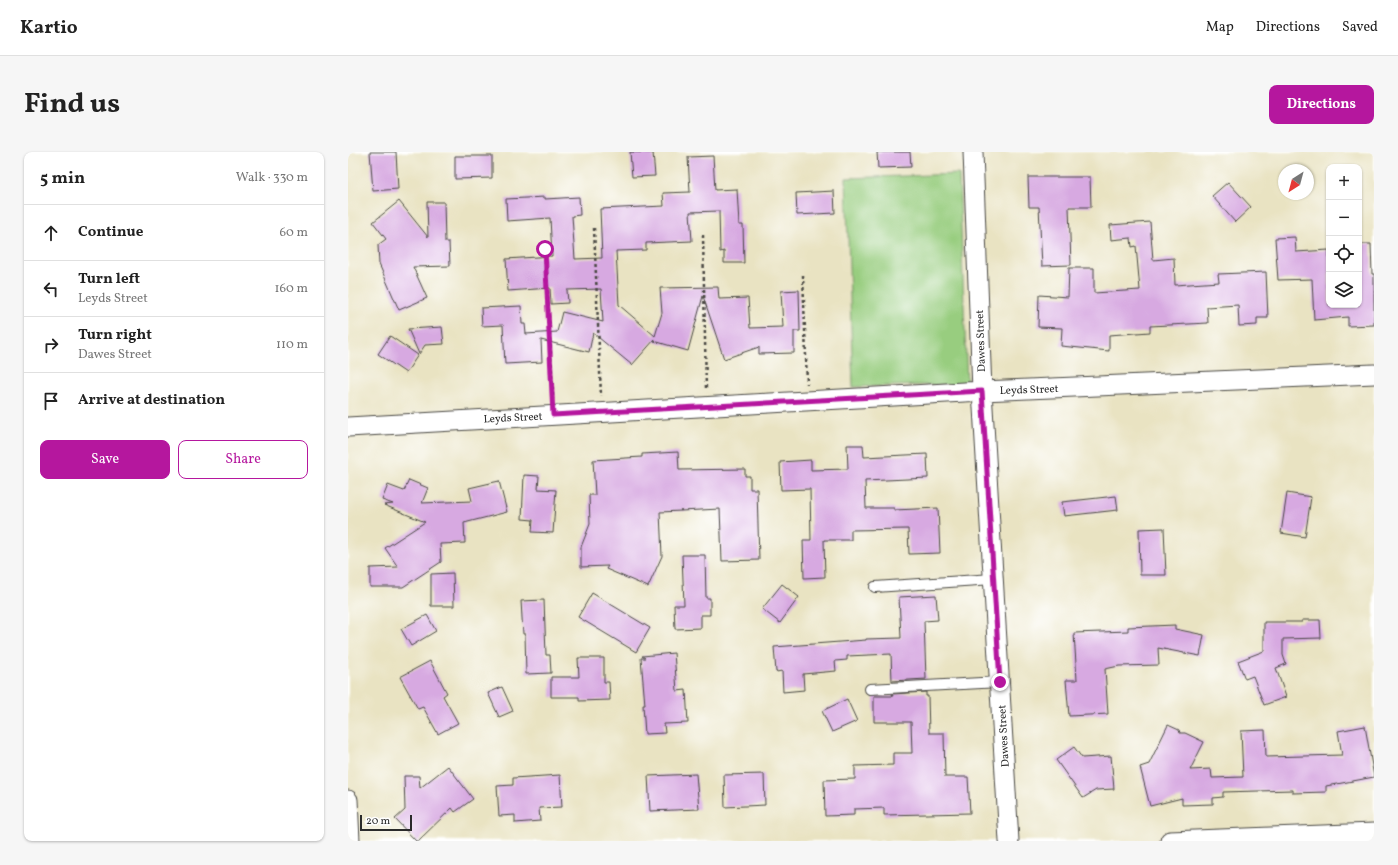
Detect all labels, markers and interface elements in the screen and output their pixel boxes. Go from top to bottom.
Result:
text: Kartio [20,15,78,41]
text: Map [1206,18,1234,37]
text: Directions [1256,18,1320,37]
text: Saved [1342,18,1378,37]
text: Find us [24,85,120,124]
button: Directions [1269,85,1374,124]
north arrow [1278,164,1314,200]
map controls [1326,164,1362,308]
button: + [1326,164,1362,200]
text: 5 min [40,167,85,190]
text: Walk · 330 m [236,169,308,187]
button: − [1326,200,1362,236]
icon: ahead [40,222,62,244]
text: Continue [78,222,143,243]
text: 60 m [280,224,308,242]
button: locate [1326,236,1362,272]
route start [536,240,554,258]
text: Turn left [78,269,140,290]
button: layers [1326,272,1362,308]
icon: left [40,278,62,300]
text: 160 m [274,280,308,298]
text: Leyds Street [78,290,148,308]
street label: Dawes Street [973,309,990,372]
text: Turn right [78,325,152,346]
icon: right [40,334,62,356]
text: 110 m [276,336,308,354]
text: Dawes Street [78,346,152,364]
street label: Leyds Street [999,382,1059,399]
icon: arrive [40,390,62,412]
text: Arrive at destination [78,390,225,411]
street label: Leyds Street [483,409,543,428]
button: Save [40,440,170,479]
button: Share [178,440,308,479]
route end [991,673,1009,691]
street label: Dawes Street [995,704,1014,768]
scale bar [360,813,412,832]
text: 20 m [366,814,390,829]

